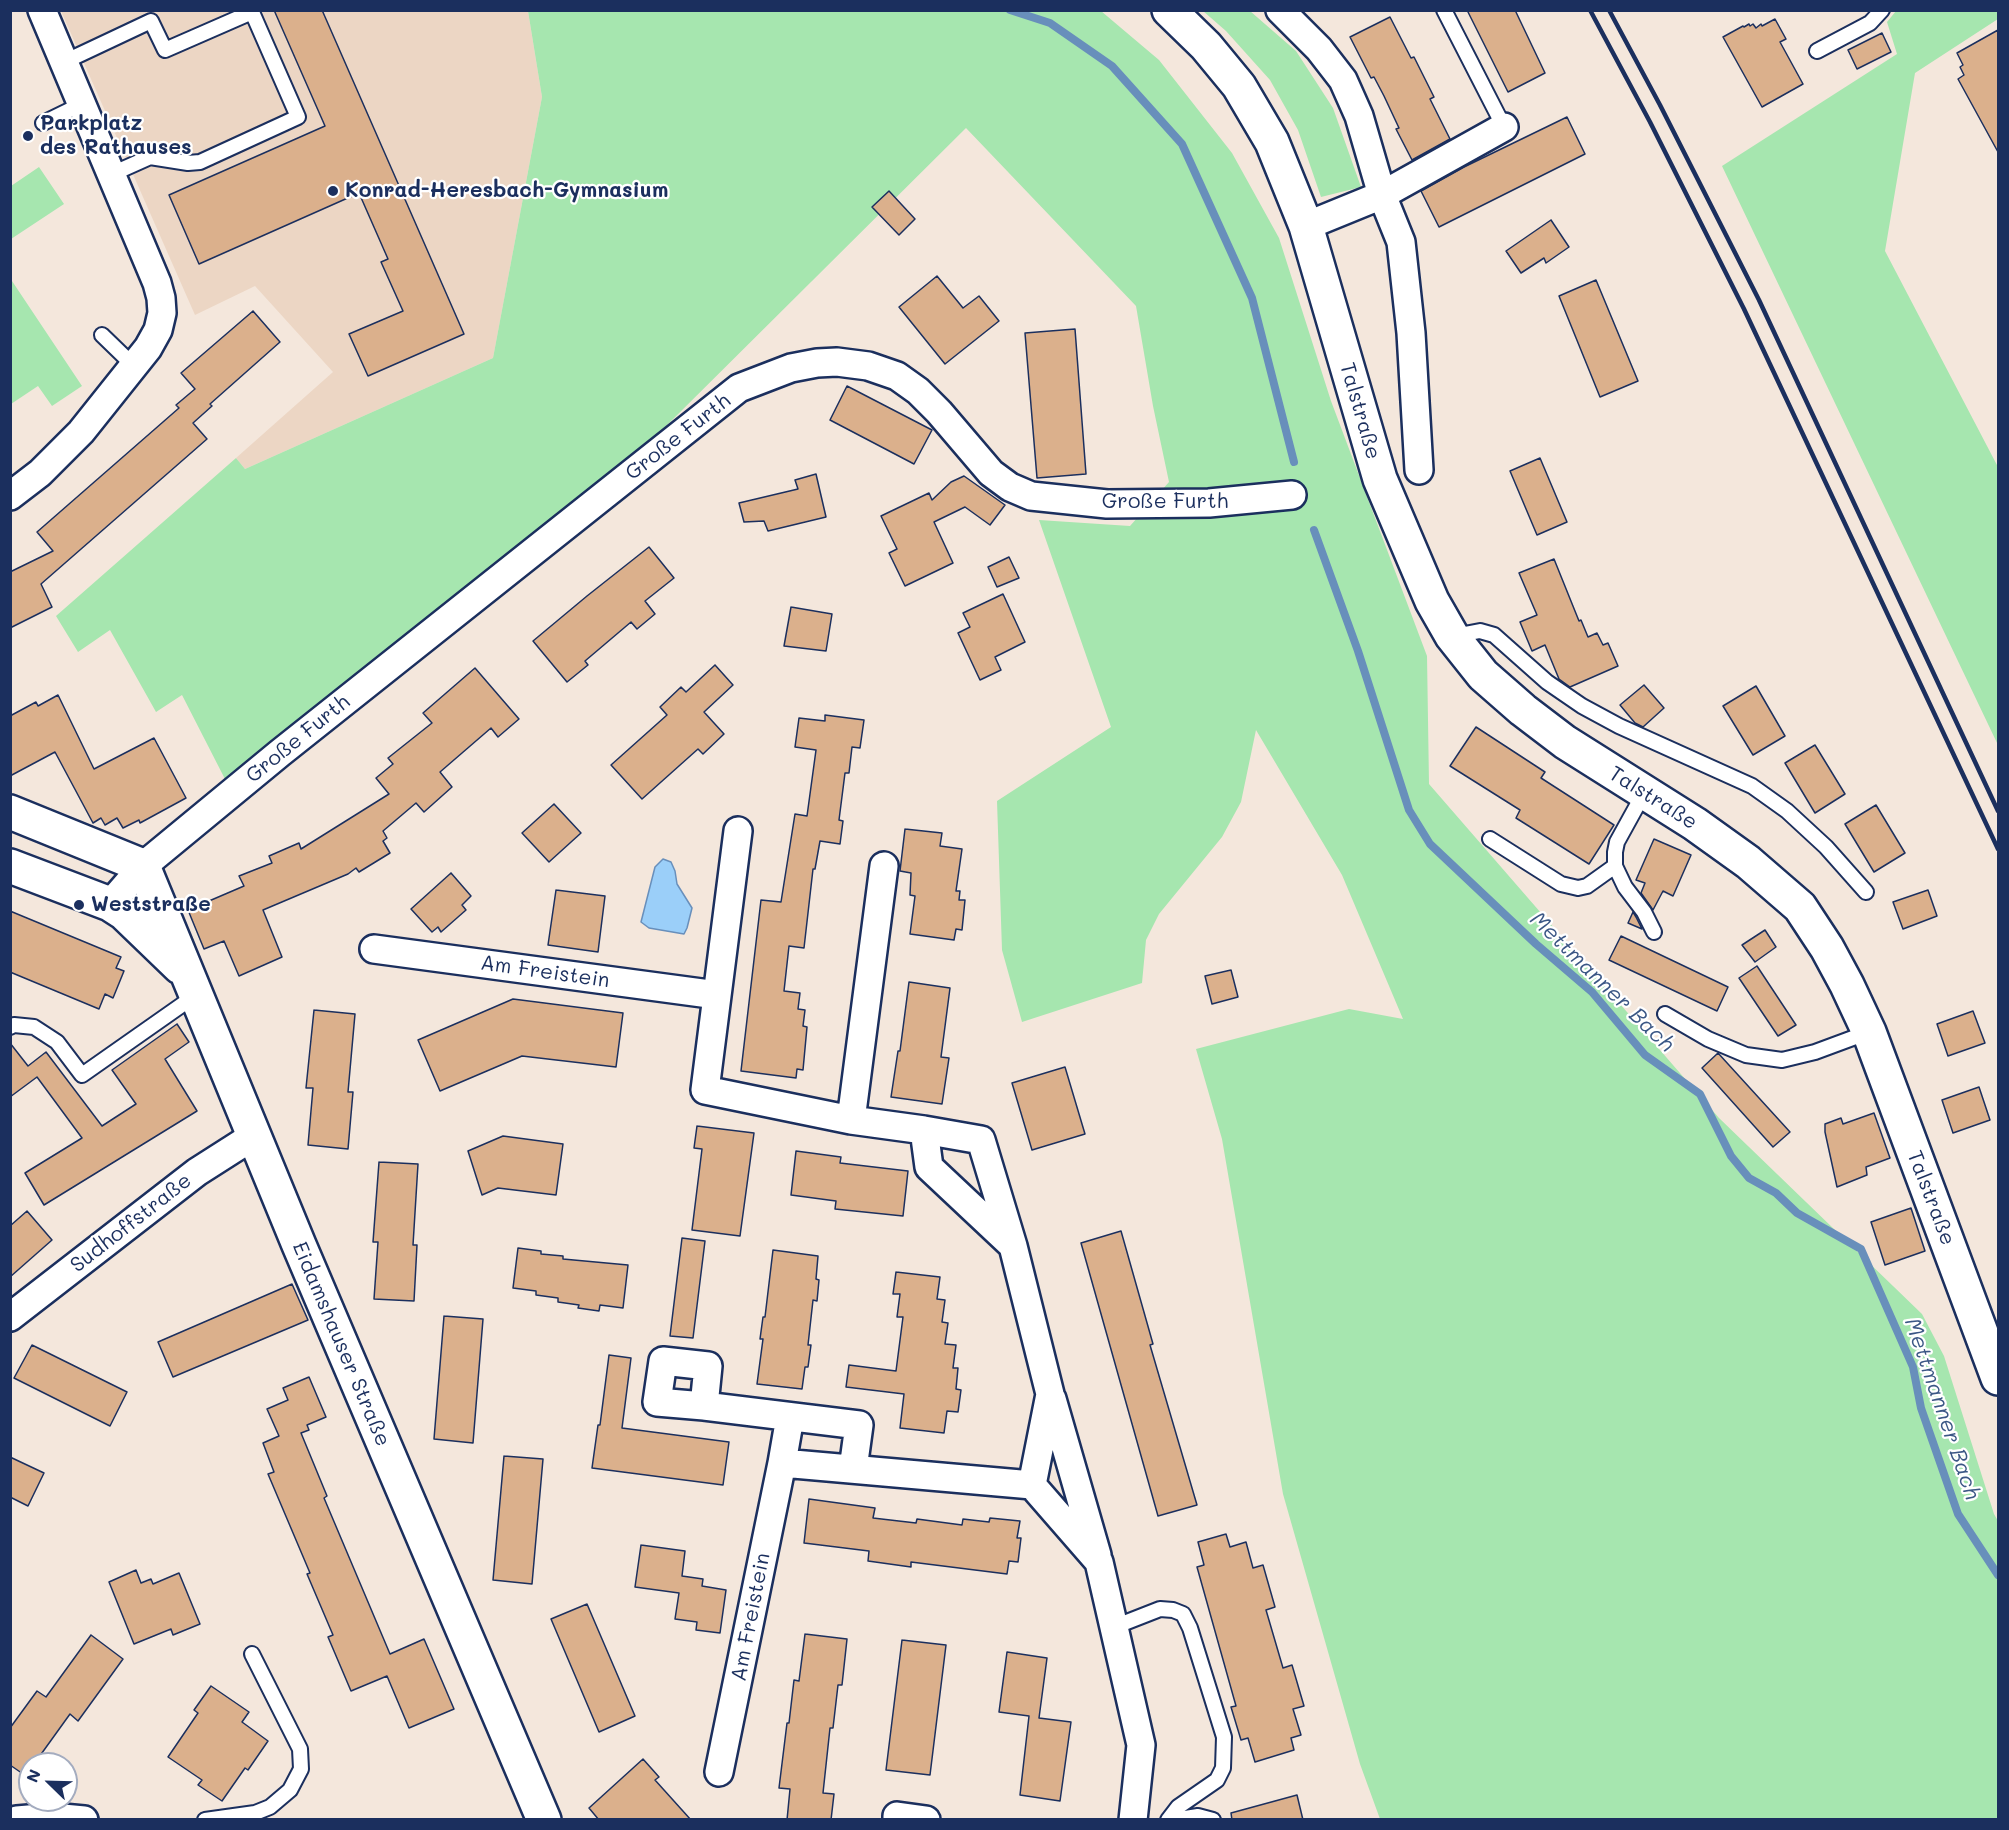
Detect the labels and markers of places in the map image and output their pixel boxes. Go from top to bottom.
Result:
place label: Parkplatz des Rathauses [40,111,192,161]
marker: Parkplatz des Rathauses [21,129,35,143]
place label: Konrad-Heresbach-Gymnasium [345,178,669,204]
marker: Konrad-Heresbach-Gymnasium [326,184,340,198]
place label: Weststraße [91,892,211,918]
marker: Weststraße [72,898,86,912]

